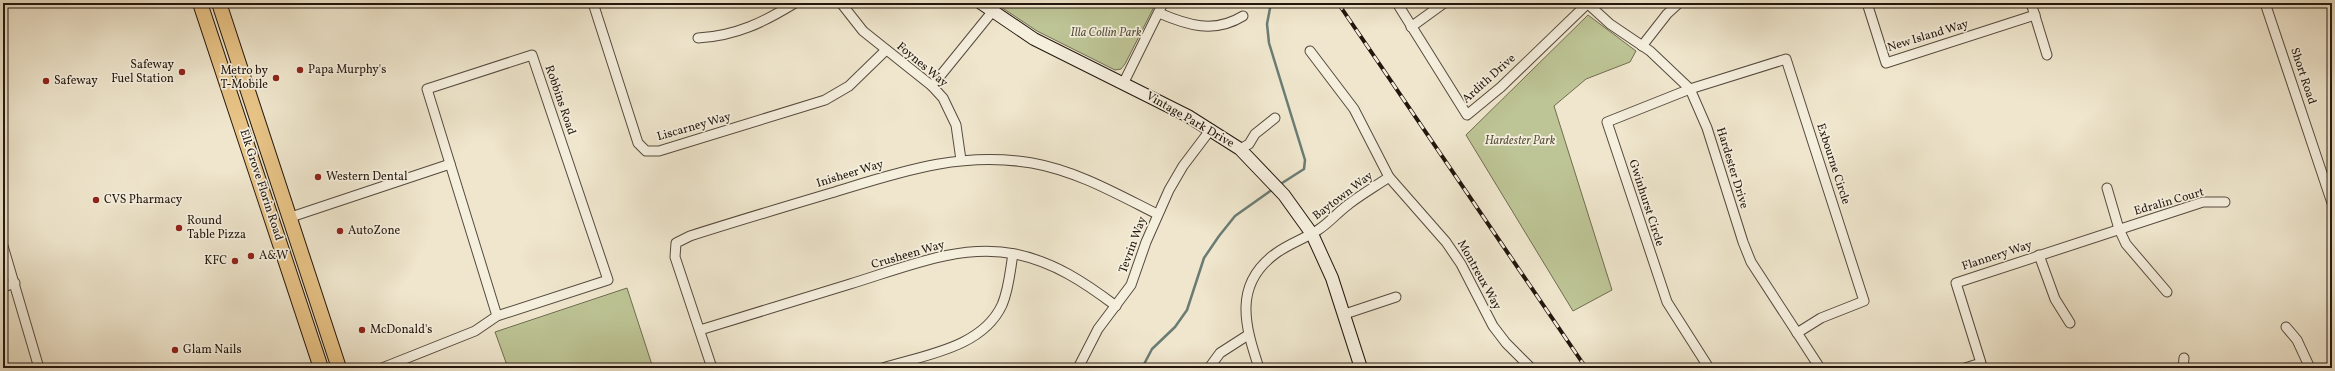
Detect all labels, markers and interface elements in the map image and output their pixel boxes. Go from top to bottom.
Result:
street label: New Island Way [1885,16,1971,56]
park label: Illa Collin Park [1070,25,1142,41]
street label: Foynes Way [893,39,951,91]
street label: Short Road [2286,46,2320,107]
street label: Ardith Drive [1459,50,1519,107]
place label: Safeway Fuel Station [111,57,175,87]
place label: Papa Murphy's [308,62,386,78]
place label: Metro by T-Mobile [220,63,268,93]
street label: Robbins Road [541,63,579,137]
marker: Papa Murphy's [295,65,305,75]
marker: Safeway Fuel Station [177,67,187,77]
place label: Safeway [54,73,98,89]
marker: Metro by T-Mobile [271,73,281,83]
marker: Safeway [41,76,51,86]
street label: Vintage Park Drive [1143,88,1237,152]
street label: Liscarney Way [655,109,733,145]
street label: Exbourne Circle [1812,121,1854,207]
street label: Hardester Drive [1712,125,1752,211]
street label: Elk Grove Florin Road [235,127,287,243]
park label: Hardester Park [1485,133,1556,149]
street label: Inisheer Way [815,156,886,192]
street label: Gwinhurst Circle [1624,158,1668,249]
street label: Baytown Way [1310,168,1377,224]
place label: Western Dental [326,169,408,185]
marker: Western Dental [313,172,323,182]
street label: Edralin Court [2132,184,2206,220]
place label: CVS Pharmacy [104,192,183,208]
marker: CVS Pharmacy [91,195,101,205]
place label: Round Table Pizza [187,213,246,243]
street label: Tevrin Way [1115,214,1151,276]
marker: Round Table Pizza [174,223,184,233]
place label: AutoZone [348,223,401,239]
marker: AutoZone [335,226,345,236]
street label: Crusheen Way [869,237,947,273]
street label: Montreux Way [1453,237,1505,313]
street label: Flannery Way [1960,237,2035,275]
place label: A&W [259,248,288,264]
marker: A&W [246,251,256,261]
place label: KFC [204,253,227,269]
marker: KFC [230,256,240,266]
place label: McDonald's [370,322,432,338]
marker: McDonald's [357,325,367,335]
place label: Glam Nails [183,342,242,358]
marker: Glam Nails [170,345,180,355]

